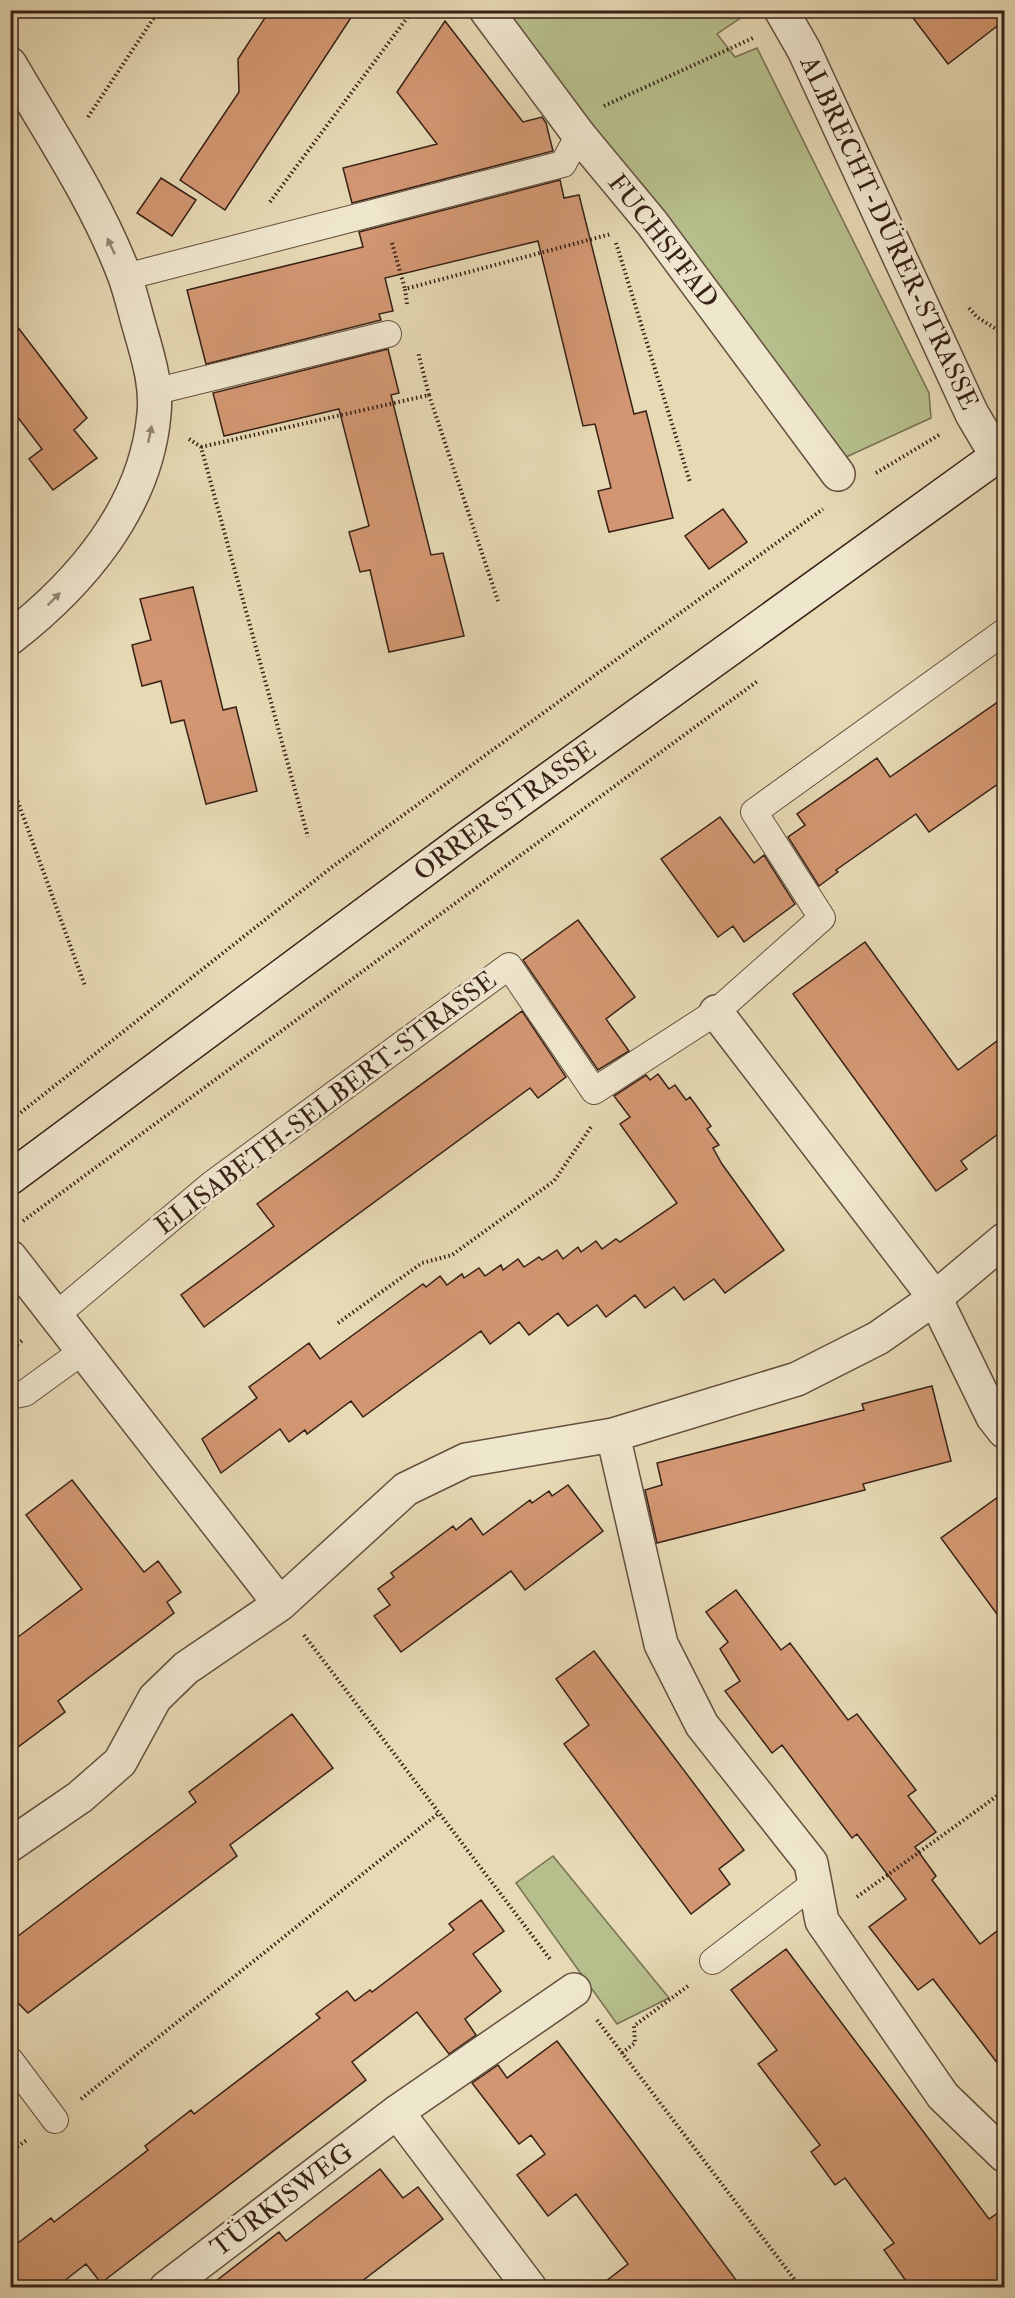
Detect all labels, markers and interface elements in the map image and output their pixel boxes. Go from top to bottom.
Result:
street label: ALBRECHT-DÜRER-STRASSE [792,50,986,415]
street label: FUCHSPFAD [601,168,725,314]
one-way arrow [106,237,116,255]
one-way arrow [146,424,155,443]
one-way arrow [47,592,61,607]
street label: ORRER STRASSE [408,734,602,888]
street label: ELISABETH-SELBERT-STRASSE [149,964,503,1242]
street label: TÜRKISWEG [204,2135,360,2264]

